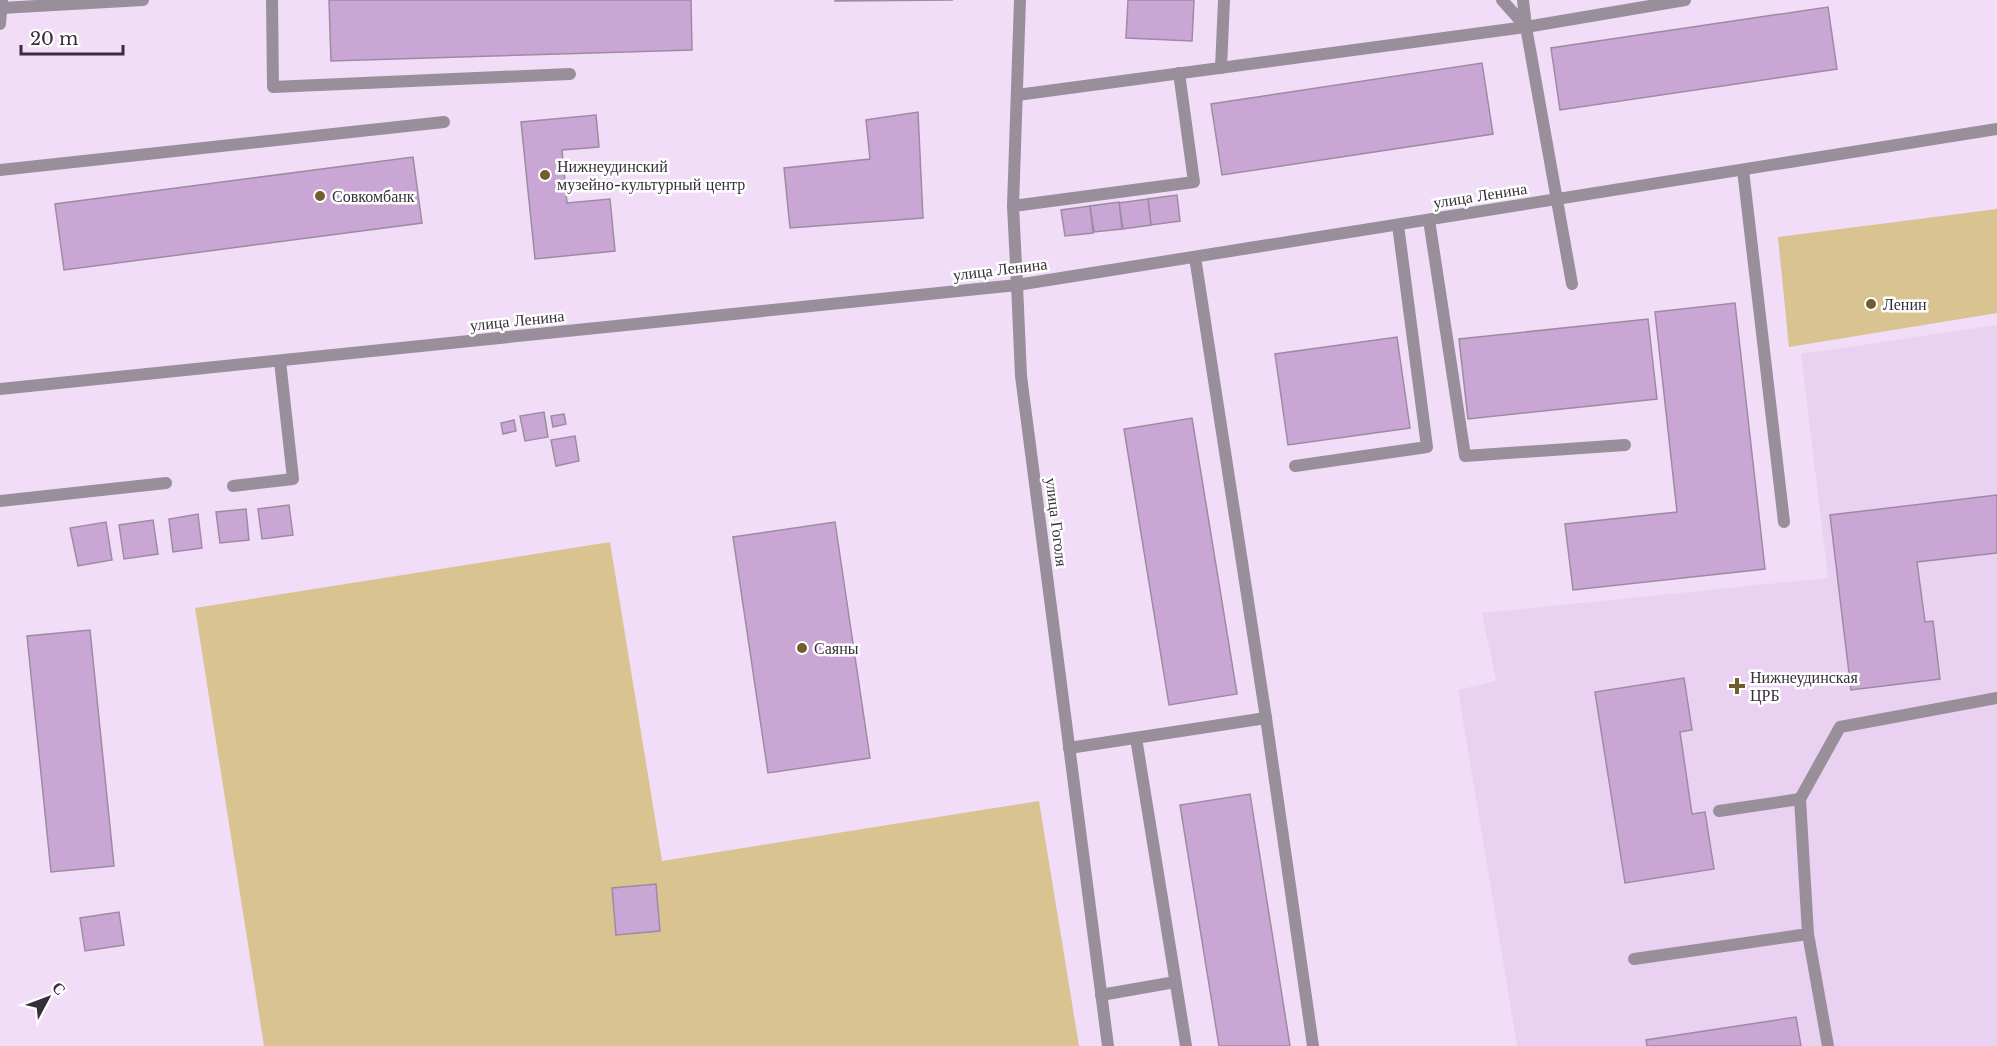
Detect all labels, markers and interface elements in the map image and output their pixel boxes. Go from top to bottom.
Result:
scale bar [21,18,123,56]
text: 20 m [30,28,78,50]
place label: Нижнеудинский музейно-культурный центр [557,156,745,194]
marker: Нижнеудинский музейно-культурный центр [538,168,552,182]
street label: улица Ленина [1432,178,1528,212]
place label: Совкомбанк [332,186,415,206]
marker: Совкомбанк [313,189,327,203]
street label: улица Ленина [952,253,1048,285]
place label: Ленин [1883,294,1927,314]
marker: Ленин [1864,297,1878,311]
street label: улица Ленина [469,305,565,335]
street label: улица Гоголя [1042,476,1072,568]
place label: Саяны [814,638,859,658]
marker: Саяны [795,641,809,655]
place label: Нижнеудинская ЦРБ [1750,667,1858,705]
marker: Нижнеудинская ЦРБ [1728,677,1746,695]
north arrow [18,968,78,1028]
text: С [48,977,71,999]

